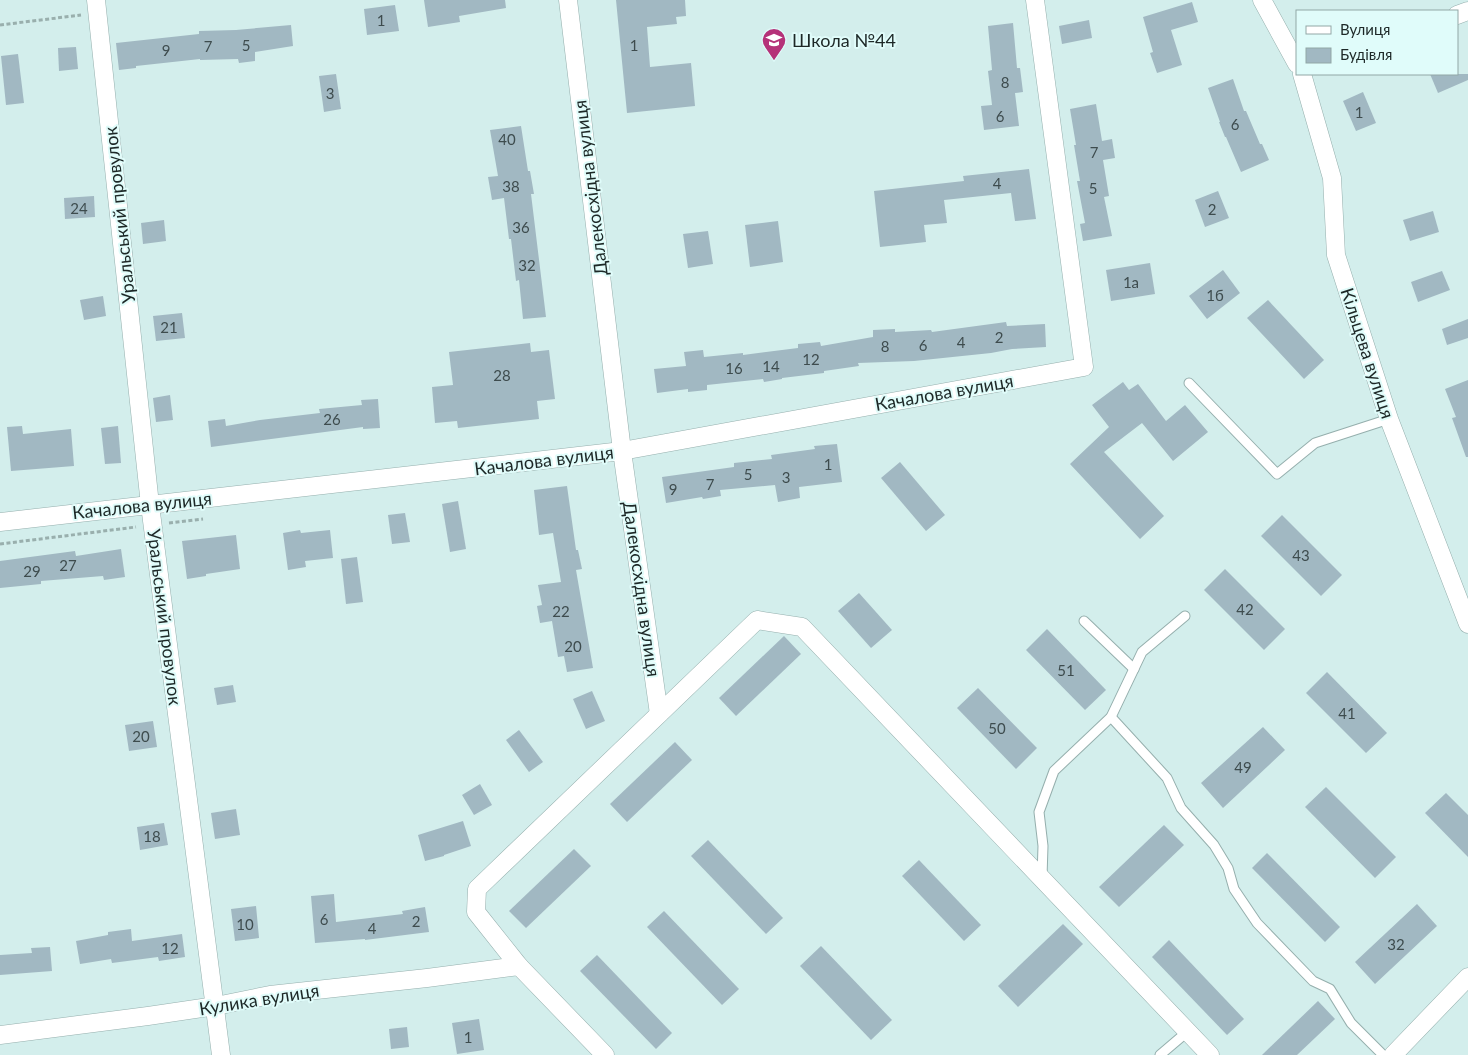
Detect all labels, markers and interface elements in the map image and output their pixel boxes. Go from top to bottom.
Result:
legend [1296,10,1458,75]
house number: 1 [377,11,385,29]
text: Вулиця [1340,20,1390,38]
school or university icon: Школа №44 [761,27,787,61]
place label: Школа №44 [792,29,896,51]
house number: 5 [242,36,250,54]
house number: 1 [630,36,638,54]
house number: 7 [204,37,213,55]
house number: 9 [162,41,170,59]
text: Будівля [1340,45,1392,63]
house number: 8 [1001,73,1009,91]
house number: 3 [326,84,334,102]
street label: Далекосхідна вулиця [568,99,612,277]
house number: 1 [1355,103,1363,121]
house number: 6 [996,107,1005,125]
house number: 6 [1231,115,1240,133]
street label: Уральський провулок [99,125,139,305]
house number: 40 [498,130,516,148]
house number: 7 [1090,143,1099,161]
house number: 4 [993,174,1002,192]
house number: 38 [502,177,520,195]
house number: 5 [1089,179,1097,197]
house number: 24 [70,199,88,217]
house number: 2 [1208,200,1216,218]
house number: 36 [512,218,530,236]
house number: 32 [518,256,536,274]
house number: 1а [1123,273,1139,291]
street label: Кільцева вулиця [1337,285,1399,421]
house number: 1б [1206,286,1224,304]
house number: 21 [160,318,178,336]
house number: 2 [995,328,1003,346]
house number: 4 [957,333,966,351]
house number: 6 [919,336,928,354]
house number: 8 [881,337,889,355]
house number: 12 [802,350,820,368]
house number: 14 [762,357,780,375]
house number: 16 [725,359,743,377]
house number: 28 [493,366,511,384]
street label: Качалова вулиця [873,369,1015,415]
house number: 26 [323,410,341,428]
street label: Качалова вулиця [473,441,615,479]
house number: 1 [824,455,832,473]
house number: 5 [744,465,752,483]
house number: 3 [782,468,790,486]
house number: 7 [706,475,715,493]
house number: 9 [669,480,677,498]
street label: Качалова вулиця [71,487,213,523]
street label: Далекосхідна вулиця [619,500,665,678]
street label: Уральський провулок [143,527,187,707]
house number: 43 [1292,546,1310,564]
house number: 27 [59,556,77,574]
house number: 29 [23,562,41,580]
house number: 42 [1236,600,1254,618]
house number: 22 [552,602,570,620]
house number: 20 [564,637,582,655]
house number: 51 [1057,661,1075,679]
house number: 41 [1338,704,1356,722]
house number: 50 [988,719,1006,737]
house number: 20 [132,727,150,745]
house number: 49 [1234,758,1252,776]
house number: 18 [143,827,161,845]
house number: 6 [320,910,329,928]
house number: 2 [412,912,420,930]
house number: 10 [236,915,254,933]
house number: 4 [368,919,377,937]
house number: 32 [1387,935,1405,953]
house number: 12 [161,939,179,957]
street label: Кулика вулиця [197,979,321,1019]
house number: 1 [464,1028,472,1046]

